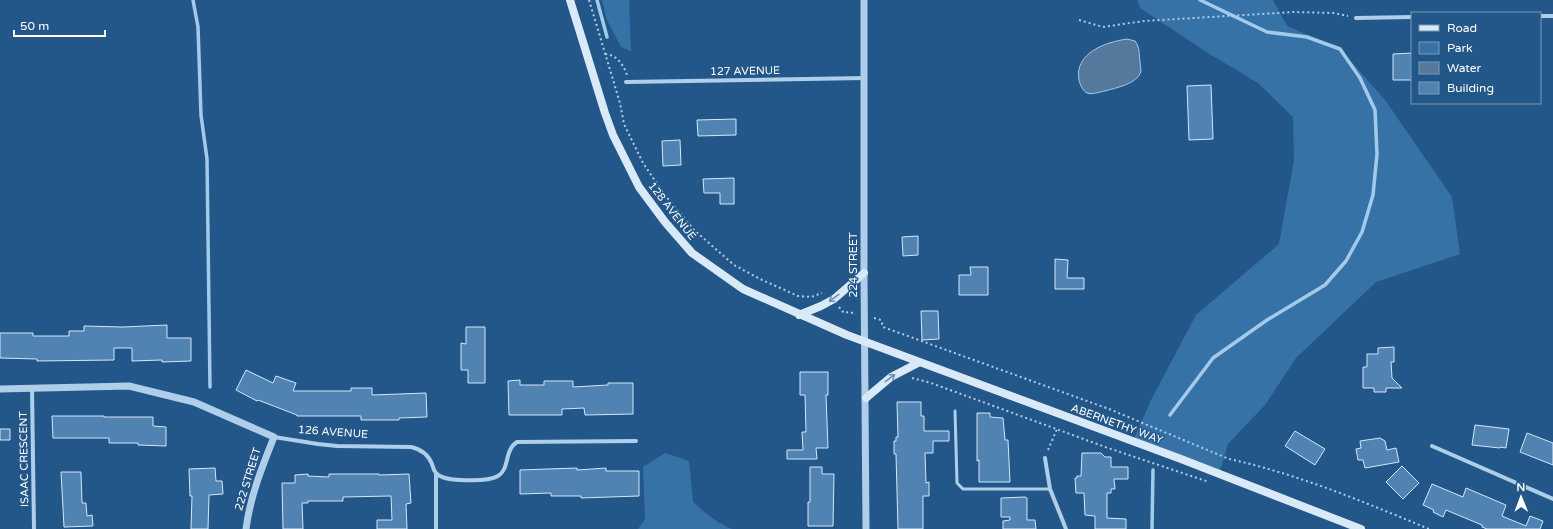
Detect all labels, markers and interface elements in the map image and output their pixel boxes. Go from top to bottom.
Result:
scale bar [14,12,105,38]
legend [1411,12,1541,104]
text: 50 m [20,19,49,33]
text: Road [1447,21,1477,35]
text: Park [1447,41,1473,55]
text: Water [1447,61,1482,75]
street label: 127 AVENUE [710,64,780,78]
text: Building [1447,81,1494,95]
street label: 128 AVENUE [645,179,699,243]
street label: 224 STREET [847,232,860,298]
one-way arrow [829,294,840,302]
one-way arrow [885,374,896,382]
street label: ABERNETHY WAY [1069,401,1165,447]
street label: ISAAC CRESCENT [17,411,31,507]
street label: 126 AVENUE [298,423,368,441]
street label: 222 STREET [232,446,264,512]
north arrow [1501,477,1541,517]
text: N [1516,481,1525,494]

